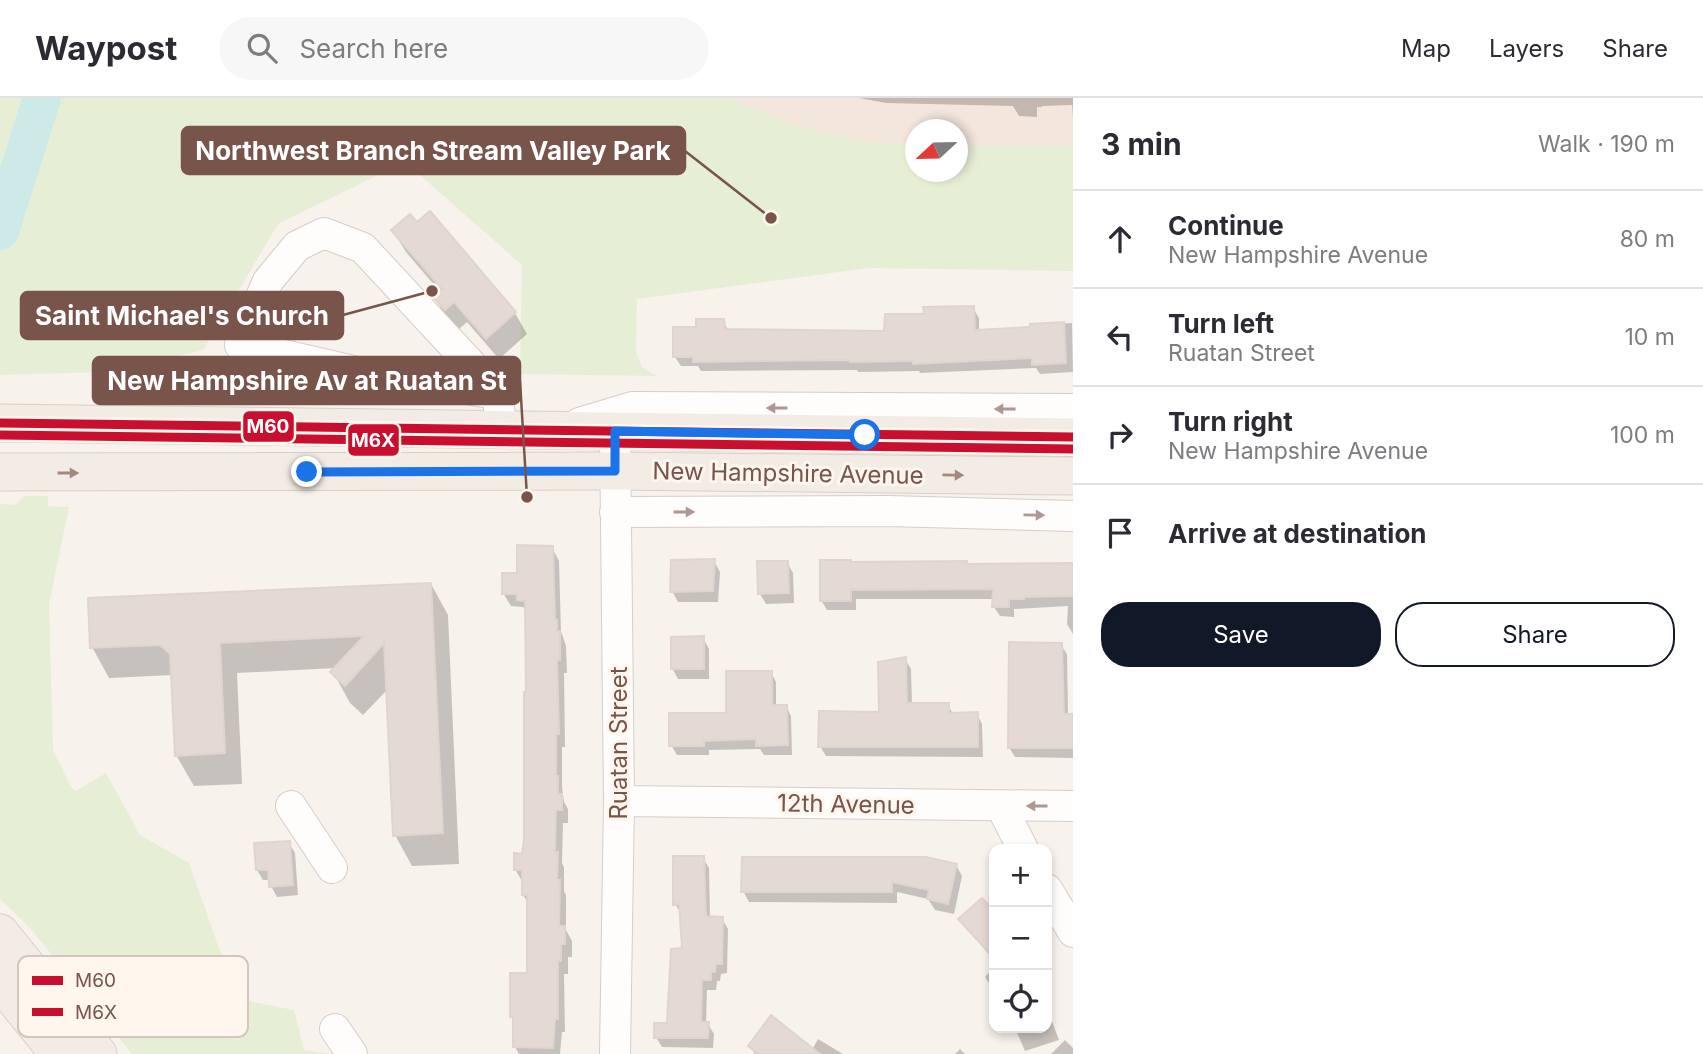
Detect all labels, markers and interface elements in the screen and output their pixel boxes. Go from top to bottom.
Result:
search box [219,17,709,80]
text: Waypost [35,28,177,68]
icon: search [243,29,281,67]
text: Search here [299,33,448,64]
text: Map [1401,34,1451,63]
text: Layers [1489,34,1564,63]
text: Share [1602,34,1668,63]
north arrow [905,119,968,182]
text: 3 min [1101,126,1182,162]
callout: Northwest Branch Stream Valley Park [182,127,685,174]
text: Walk · 190 m [1538,130,1675,158]
text: Northwest Branch Stream Valley Park [195,135,671,166]
text: Continue [1168,210,1284,241]
icon: ahead [1101,220,1139,258]
text: 80 m [1620,225,1675,253]
text: New Hampshire Avenue [1168,241,1428,269]
callout: Saint Michael's Church [21,292,343,339]
text: Saint Michael's Church [35,300,329,331]
text: Turn left [1168,308,1274,339]
icon: left [1101,318,1139,356]
text: 10 m [1625,323,1675,351]
text: Ruatan Street [1168,339,1315,367]
callout: New Hampshire Av at Ruatan St [93,357,520,404]
text: New Hampshire Av at Ruatan St [107,365,507,396]
one-way arrow [766,402,788,413]
one-way arrow [994,403,1016,415]
text: Turn right [1168,406,1293,437]
line badge: M60 [242,410,295,443]
text: M60 [247,415,289,438]
icon: right [1101,416,1139,454]
route start [849,419,880,450]
text: 100 m [1610,421,1675,449]
line badge: M6X [347,423,400,457]
text: M6X [351,429,395,452]
text: New Hampshire Avenue [1168,437,1428,465]
route end [291,456,322,487]
street label: New Hampshire Avenue [652,456,924,490]
one-way arrow [57,467,79,479]
one-way arrow [942,469,964,481]
one-way arrow [673,506,695,518]
one-way arrow [1023,509,1045,521]
icon: arrive [1101,514,1139,552]
text: Arrive at destination [1168,518,1427,549]
button: Save [1101,602,1381,667]
button: Share [1395,602,1675,667]
street label: Ruatan Street [604,666,633,820]
street label: 12th Avenue [777,788,915,820]
one-way arrow [1026,800,1048,812]
map controls [989,844,1052,1033]
button: + [989,844,1052,907]
button: − [989,907,1052,970]
legend [18,956,248,1037]
text: M60 [75,969,116,992]
button: locate [989,970,1052,1033]
text: M6X [75,1001,117,1024]

